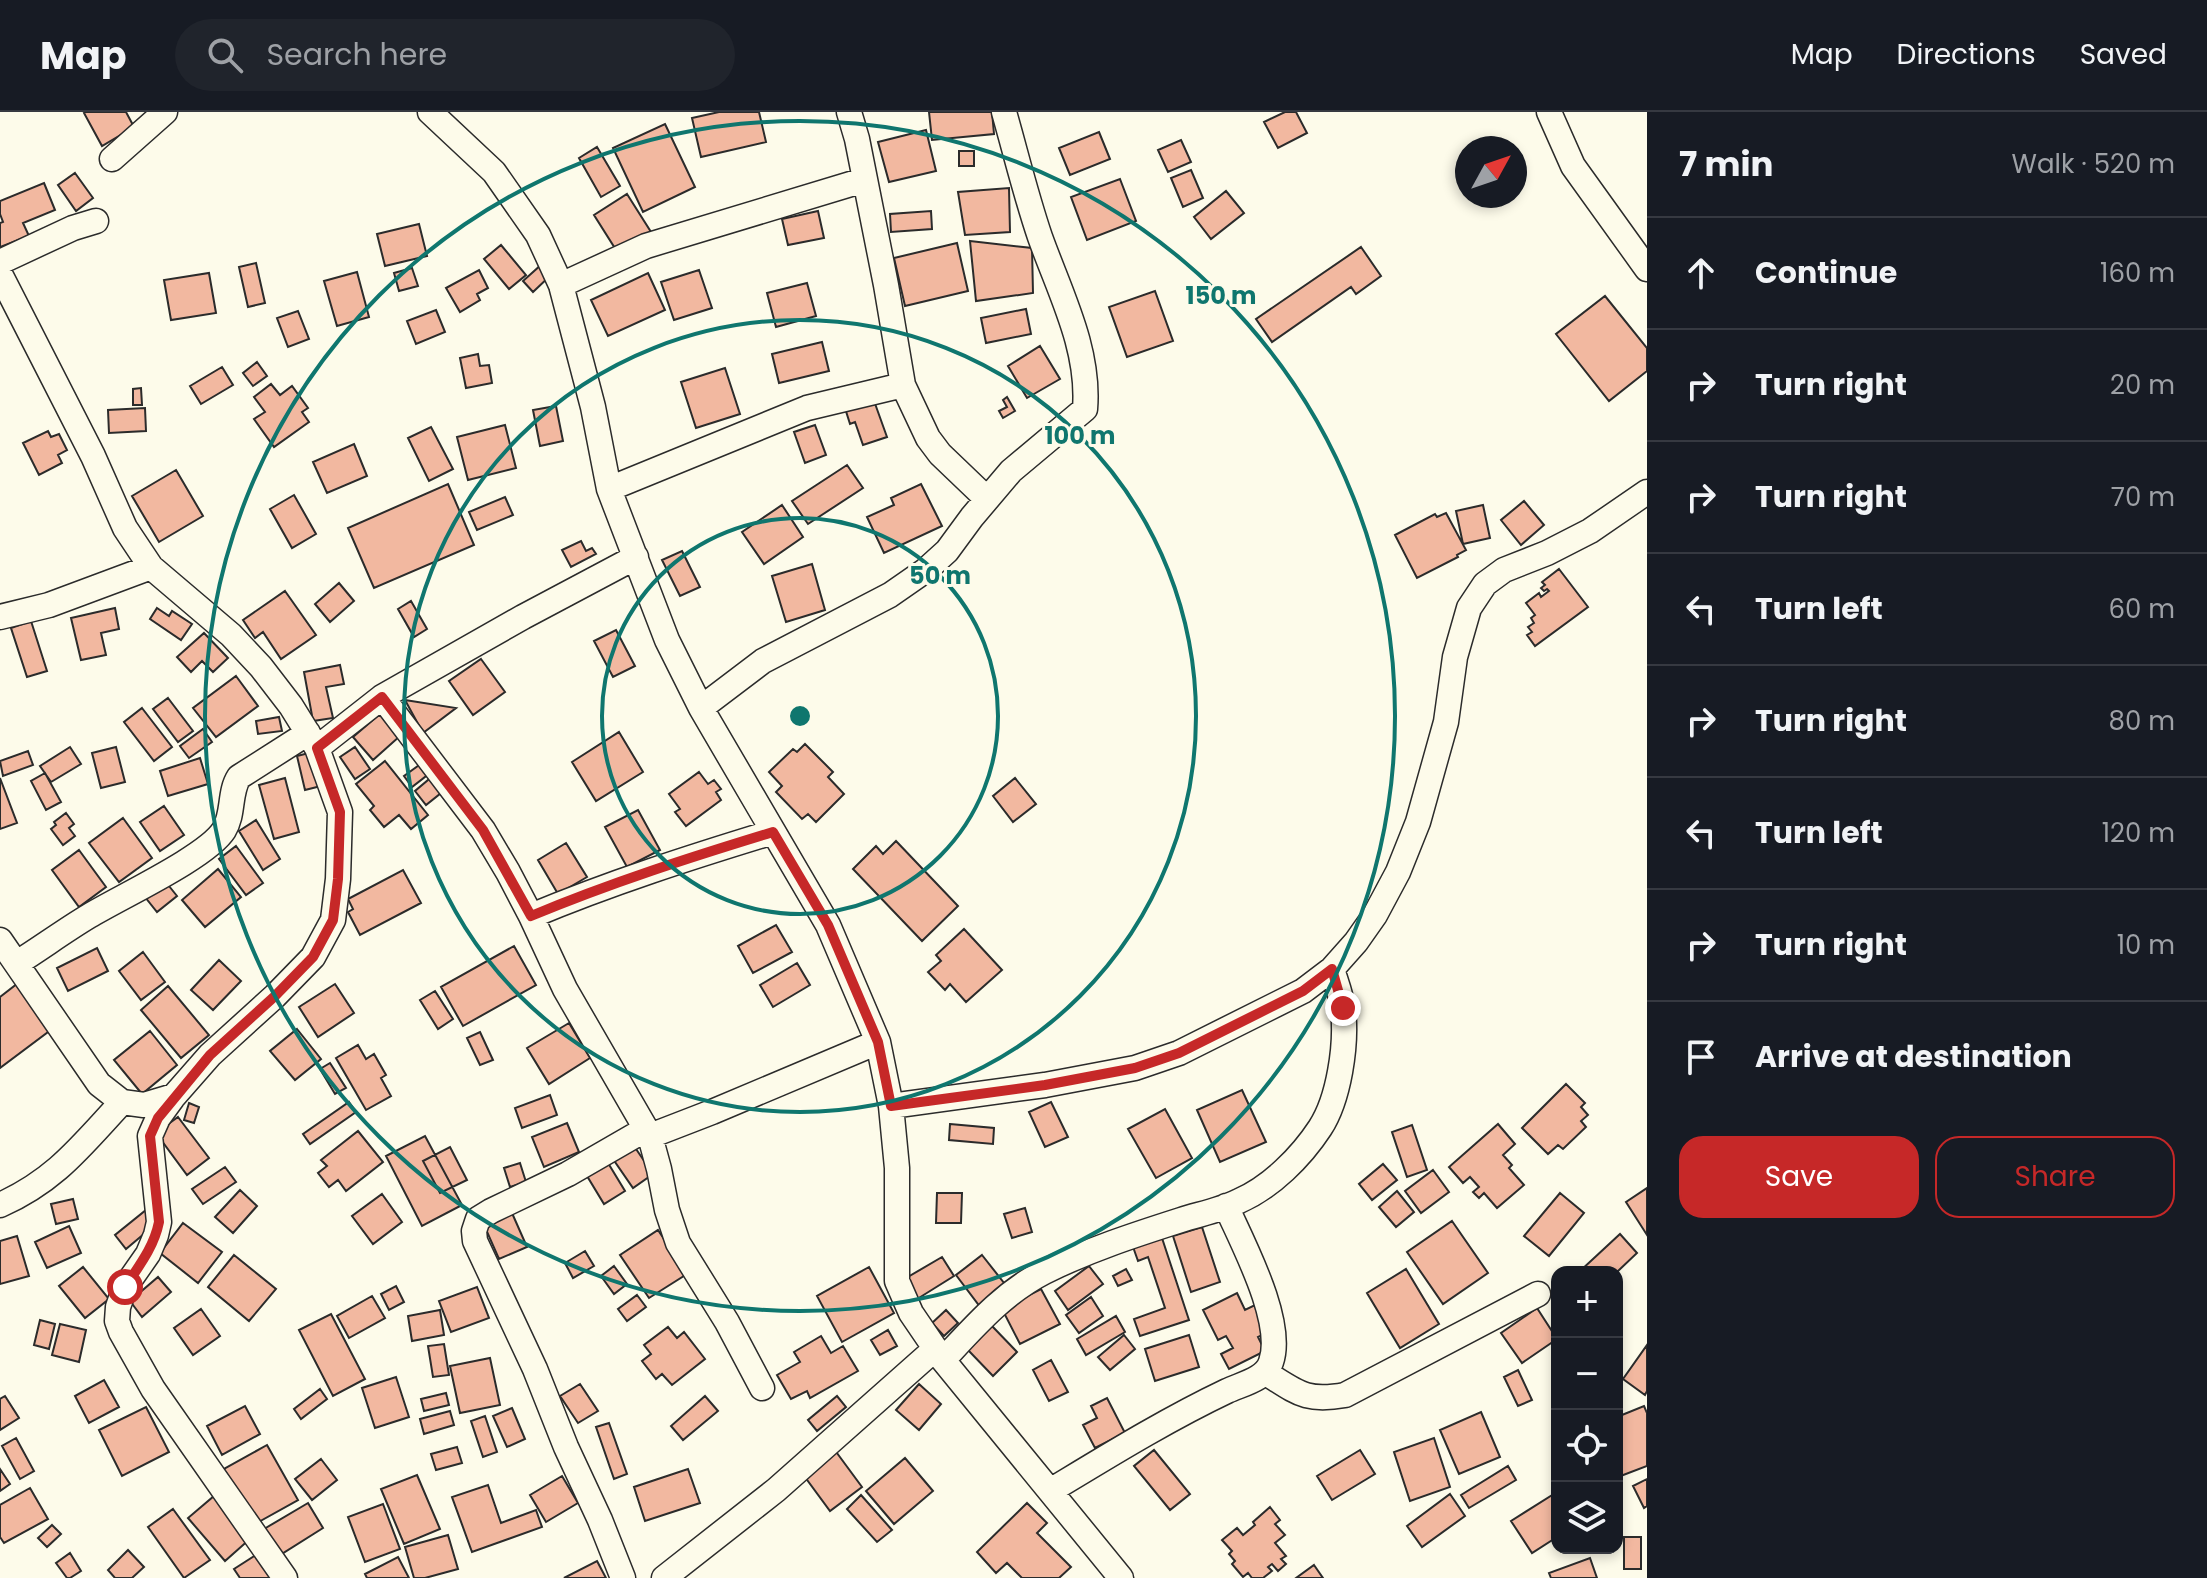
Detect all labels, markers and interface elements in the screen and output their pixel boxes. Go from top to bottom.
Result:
search box [175,19,735,91]
text: Map [40,29,127,82]
icon: search [203,33,247,77]
text: Search here [267,33,447,76]
text: Map [1791,35,1853,74]
text: Directions [1897,35,2036,74]
text: Saved [2080,35,2167,74]
north arrow [1455,136,1527,208]
text: 7 min [1679,140,1773,188]
text: Walk · 520 m [2012,146,2175,182]
icon: ahead [1679,251,1723,295]
text: Continue [1755,251,1897,294]
text: 160 m [2100,255,2175,291]
text: 150 m [1186,279,1256,312]
icon: right [1679,363,1723,407]
text: Turn right [1755,363,1907,406]
text: 20 m [2110,367,2175,403]
text: 100 m [1045,419,1115,452]
icon: right [1679,475,1723,519]
text: Turn right [1755,475,1907,518]
text: 70 m [2111,479,2175,515]
text: 50 m [909,559,971,592]
icon: left [1679,587,1723,631]
text: Turn left [1755,587,1883,630]
text: 60 m [2108,591,2175,627]
icon: right [1679,699,1723,743]
text: Turn right [1755,699,1907,742]
centre of rings [786,702,814,730]
text: 80 m [2109,703,2175,739]
icon: left [1679,811,1723,855]
text: Turn left [1755,811,1883,854]
text: 120 m [2102,815,2175,851]
icon: right [1679,923,1723,967]
text: Turn right [1755,923,1907,966]
text: 10 m [2117,927,2175,963]
route end [1325,990,1361,1026]
icon: arrive [1679,1035,1723,1079]
text: Arrive at destination [1755,1035,2072,1078]
button: Save [1679,1136,1919,1218]
button: Share [1935,1136,2175,1218]
map controls [1551,1266,1623,1554]
button: + [1551,1266,1623,1338]
route start [107,1269,143,1305]
button: − [1551,1338,1623,1410]
button: locate [1551,1410,1623,1482]
button: layers [1551,1482,1623,1554]

